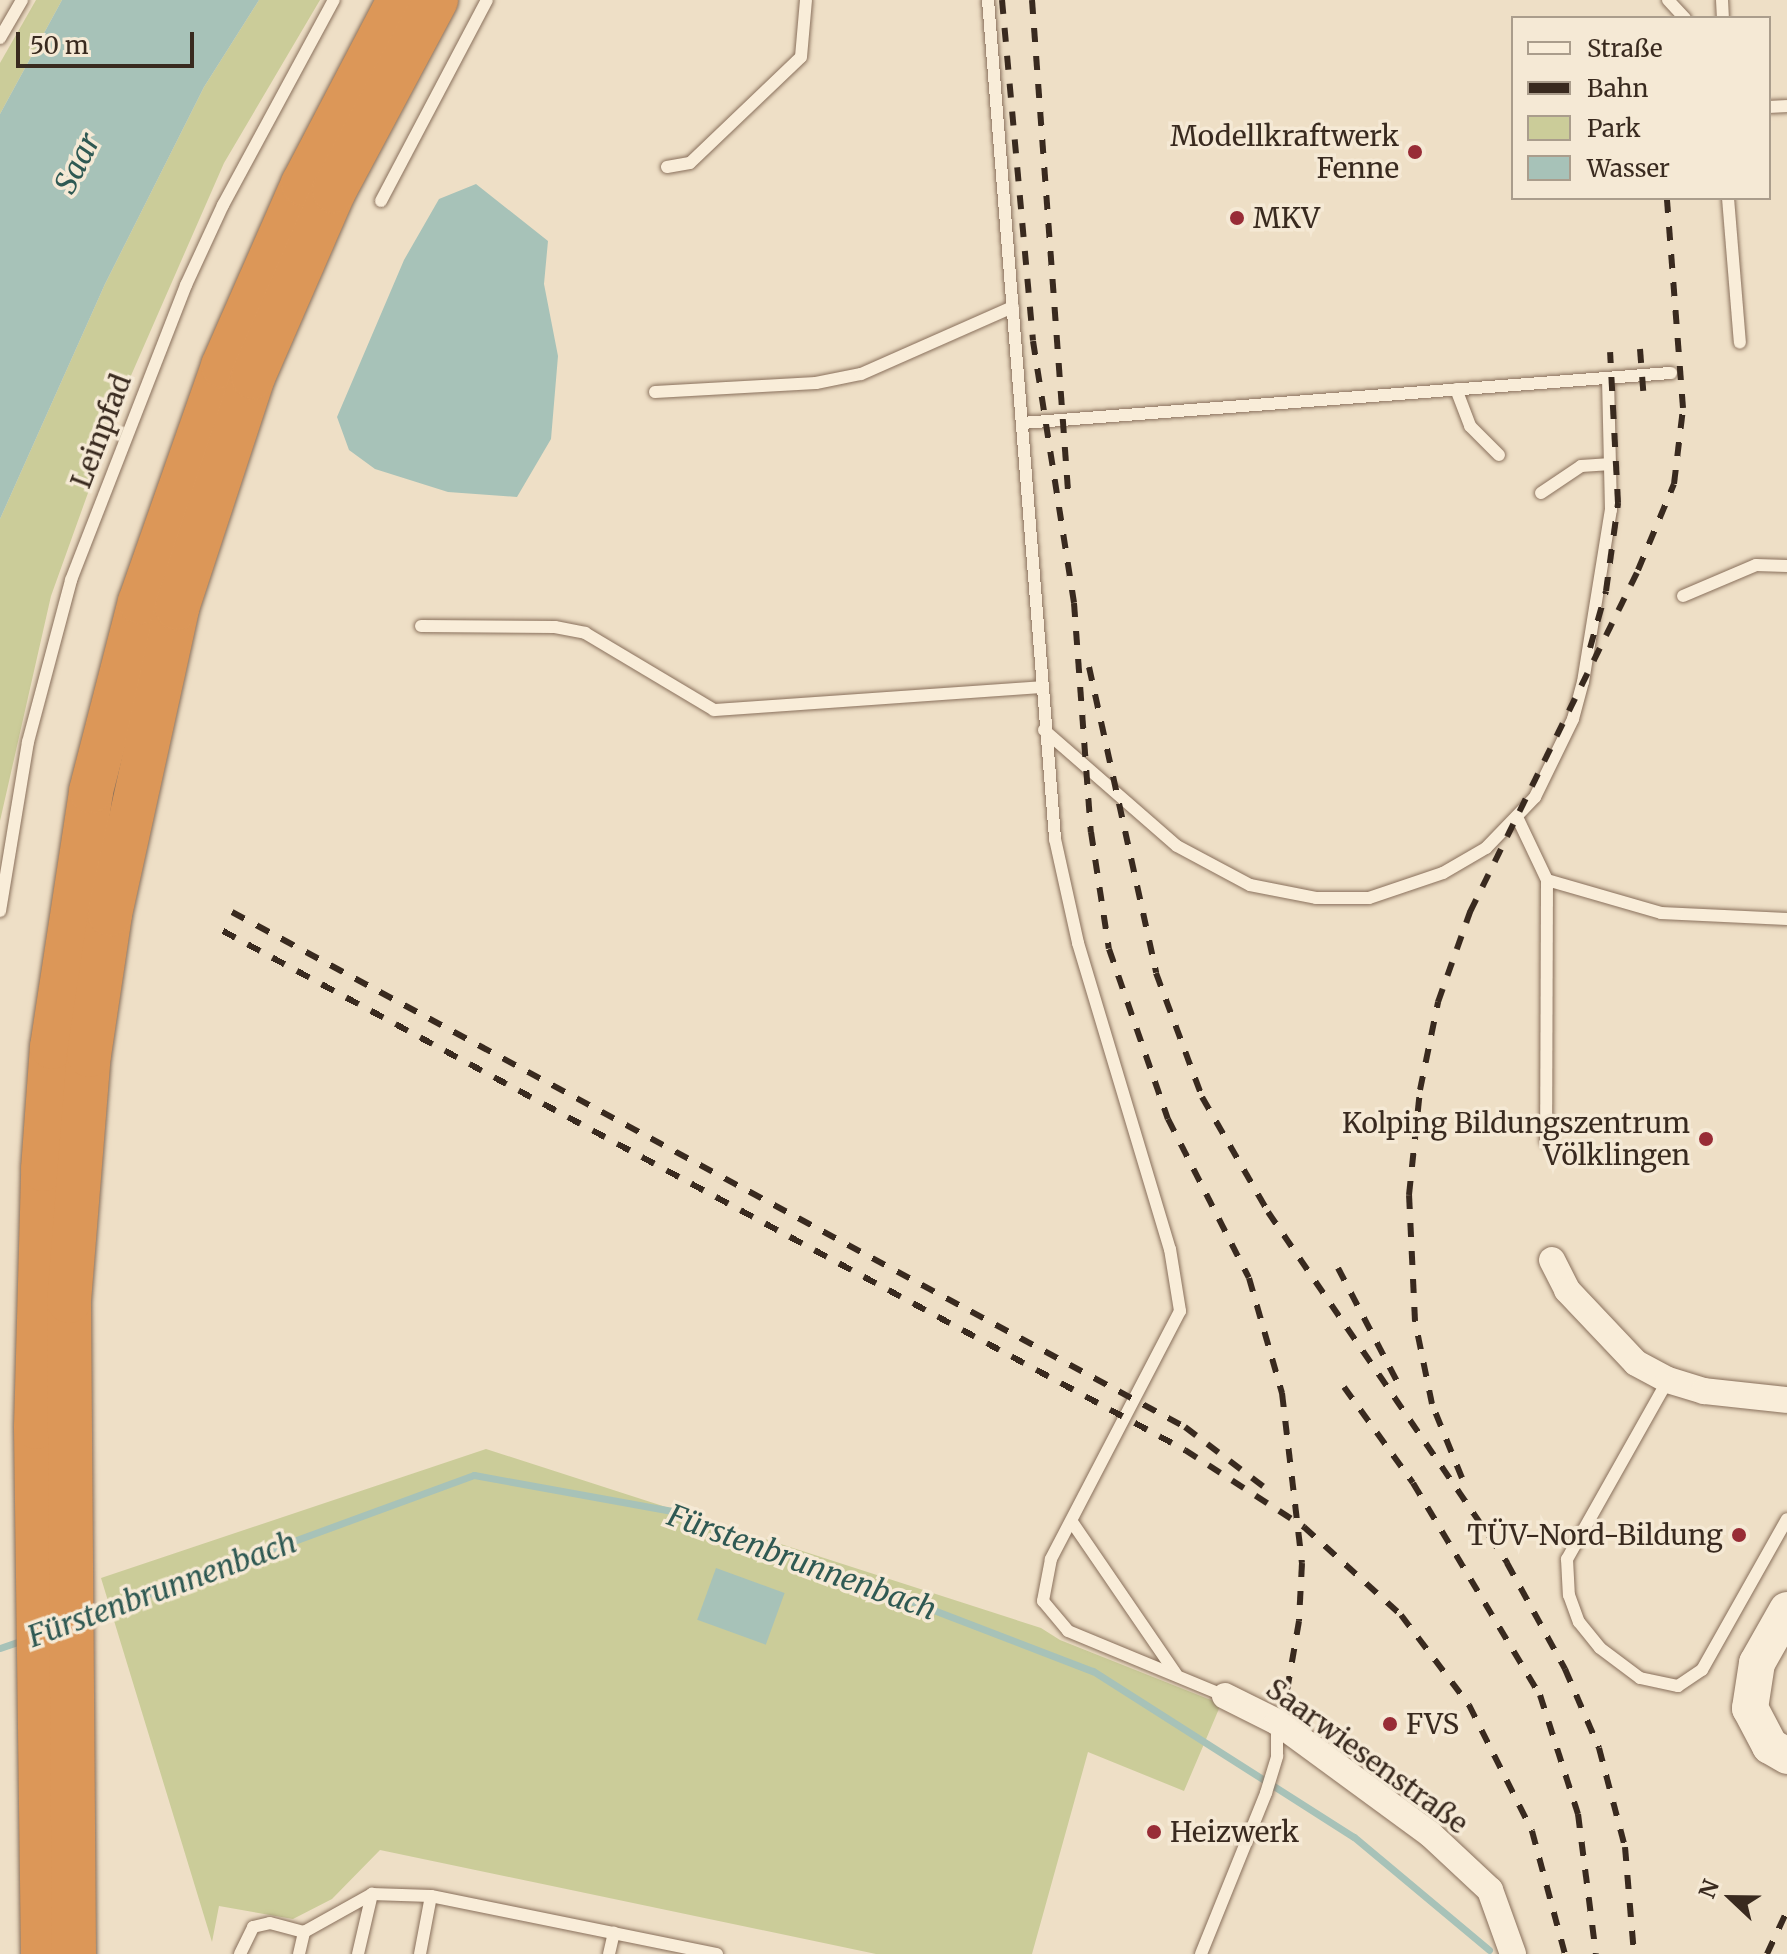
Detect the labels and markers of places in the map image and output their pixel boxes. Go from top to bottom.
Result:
place label: Modellkraftwerk Fenne [1170,119,1399,185]
marker: Modellkraftwerk Fenne [1406,143,1424,161]
place label: MKV [1253,201,1320,235]
marker: MKV [1228,209,1246,227]
place label: Kolping Bildungszentrum Völklingen [1342,1106,1690,1172]
marker: Kolping Bildungszentrum Völklingen [1697,1130,1715,1148]
place label: TÜV-Nord-Bildung [1467,1518,1723,1552]
marker: TÜV-Nord-Bildung [1730,1526,1748,1544]
place label: FVS [1406,1707,1459,1741]
marker: FVS [1381,1715,1399,1733]
place label: Heizwerk [1170,1815,1299,1849]
marker: Heizwerk [1145,1823,1163,1841]

